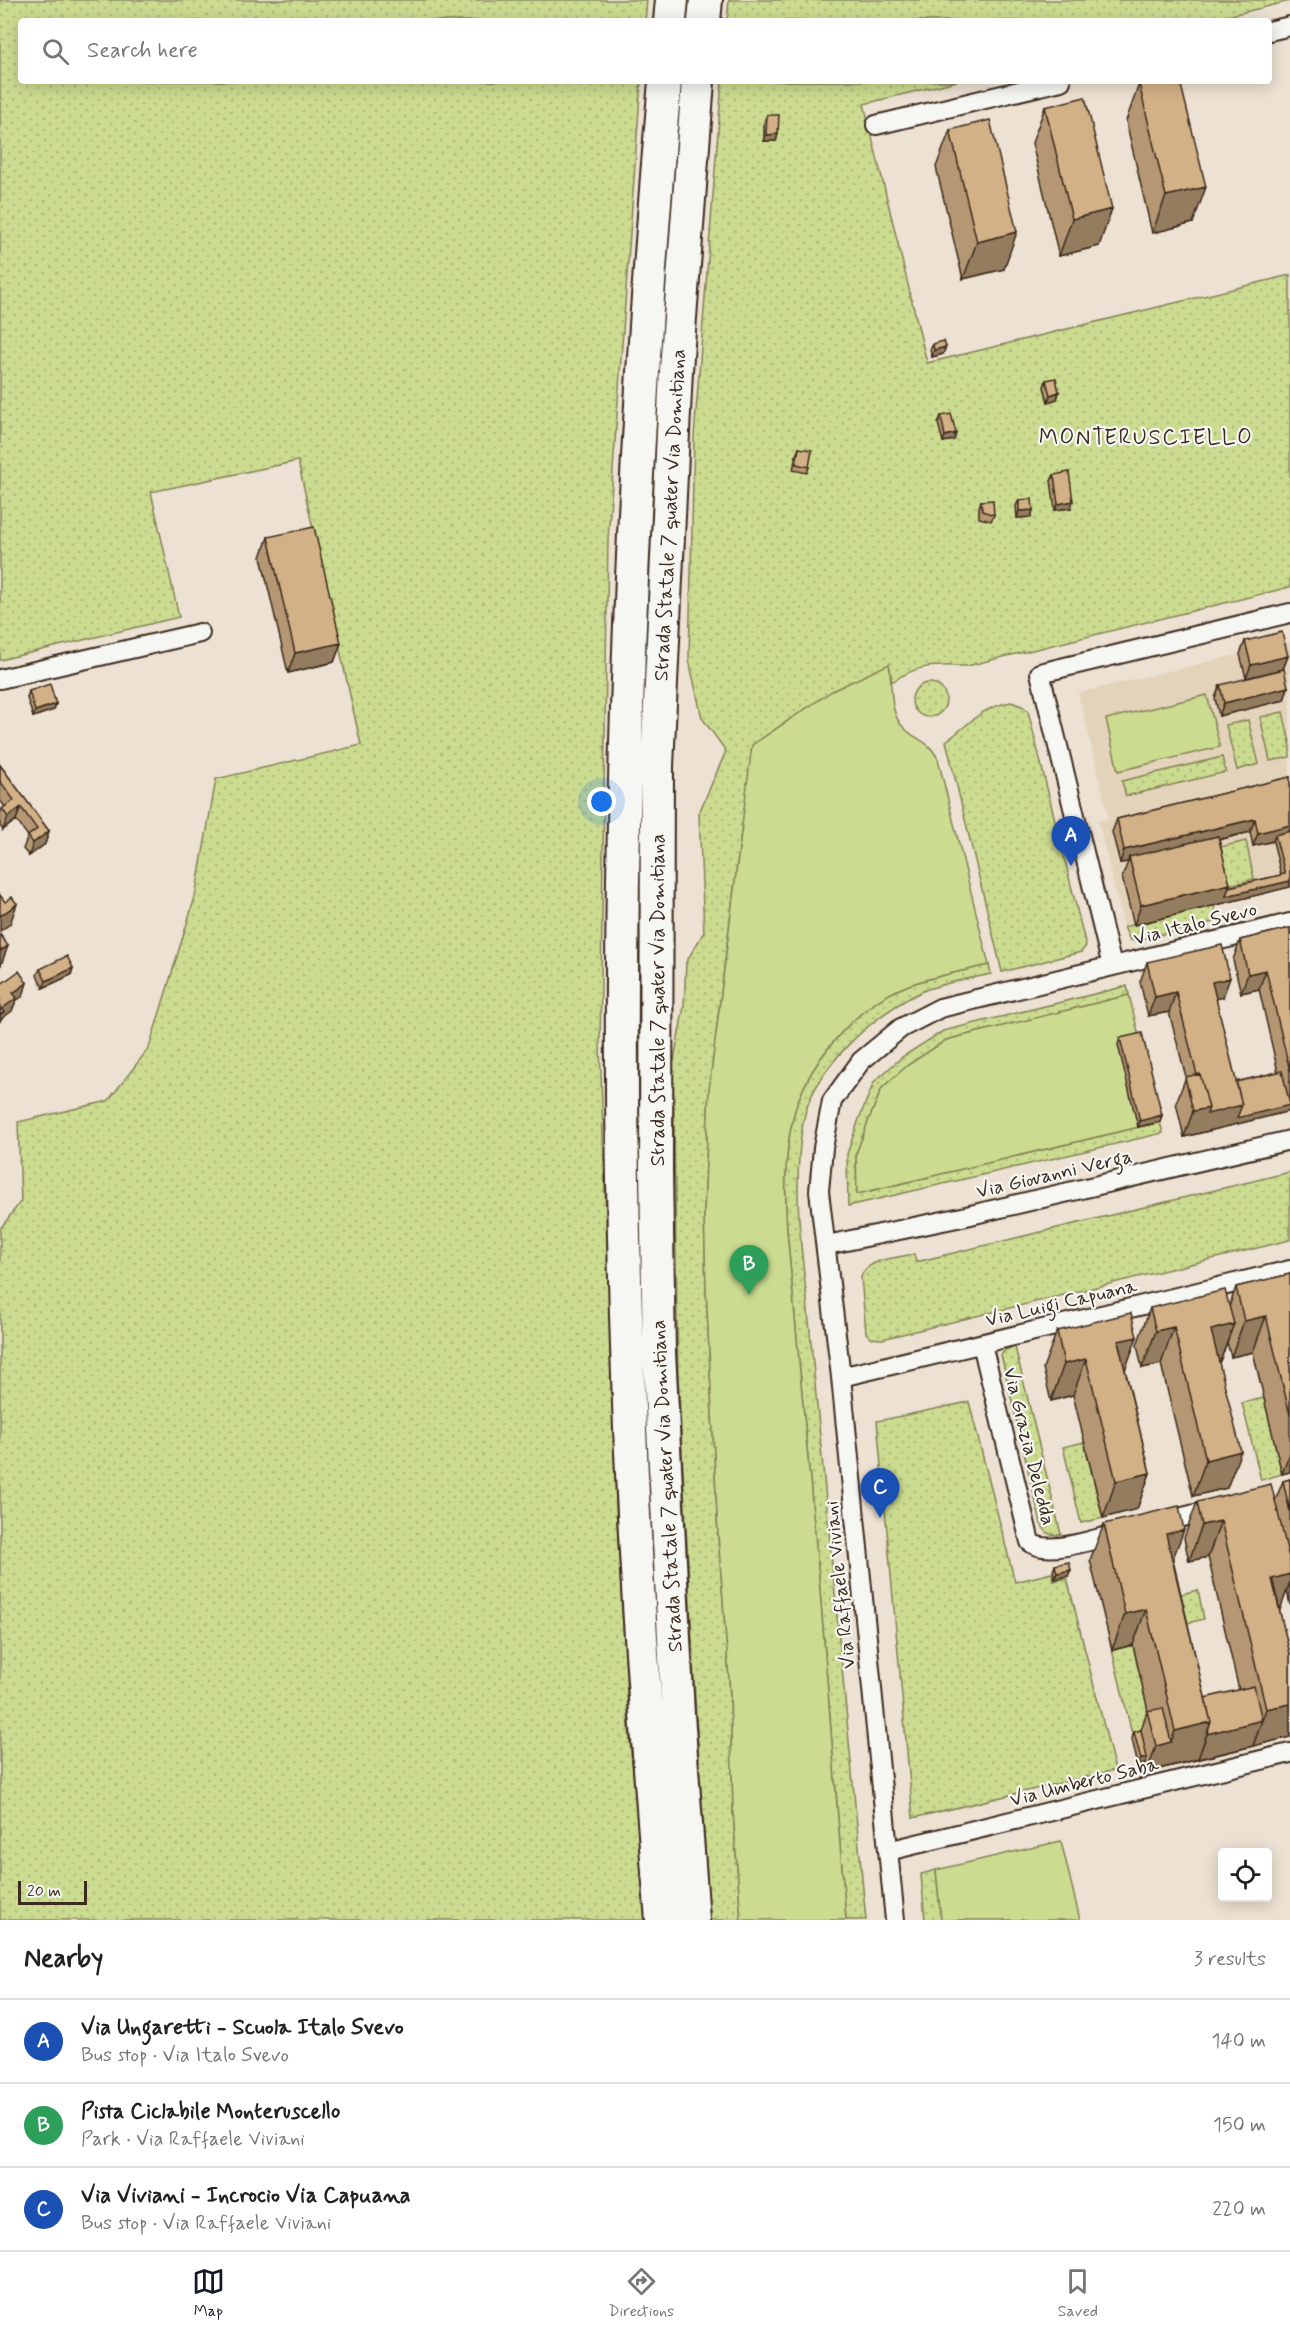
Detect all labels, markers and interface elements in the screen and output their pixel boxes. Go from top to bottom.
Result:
search box [18,18,1272,84]
icon: search [39,35,72,68]
text: Search here [87,37,198,65]
street label: Strada Statale 7 quater Via Domitiana [648,348,693,682]
district label: MONTERUSCIELLO [1039,424,1253,452]
your location [587,787,616,816]
pin: A [1052,816,1090,866]
street label: Strada Statale 7 quater Via Domitiana [645,834,672,1166]
street label: Via Italo Svevo [1131,896,1260,953]
street label: Via Giovanni Verga [974,1143,1135,1207]
pin: B [730,1246,768,1295]
street label: Via Luigi Capuana [983,1273,1141,1336]
street label: Strada Statale 7 quater Via Domitiana [645,1319,690,1653]
street label: Via Grazia Deledda [996,1365,1061,1528]
pin: C [860,1468,900,1518]
street label: Via Raffaele Viviani [818,1500,863,1670]
street label: Via Umberto Saba [1007,1751,1162,1814]
map controls [1218,1848,1272,1902]
button: locate [1218,1848,1272,1902]
scale bar [18,1878,87,1906]
text: 20 m [27,1881,61,1902]
text: Nearby [24,1942,103,1976]
text: 3 results [1194,1946,1266,1973]
text: Via Ungaretti - Scuola Italo Svevo [81,2014,404,2042]
text: A [37,2028,50,2055]
text: 140 m [1212,2028,1266,2055]
text: Bus stop · Via Italo Svevo [81,2042,289,2069]
text: Pista Ciclabile Monteruscello [81,2098,340,2126]
text: B [37,2112,50,2139]
text: 150 m [1213,2112,1266,2139]
text: Park · Via Raffaele Viviani [81,2126,305,2153]
text: Via Viviani - Incrocio Via Capuana [81,2182,410,2210]
text: C [36,2196,51,2223]
text: 220 m [1212,2196,1266,2223]
text: Bus stop · Via Raffaele Viviani [81,2210,331,2237]
tab: Map [192,2265,225,2322]
tab: Directions [608,2265,674,2322]
tab: Saved [1058,2265,1098,2322]

